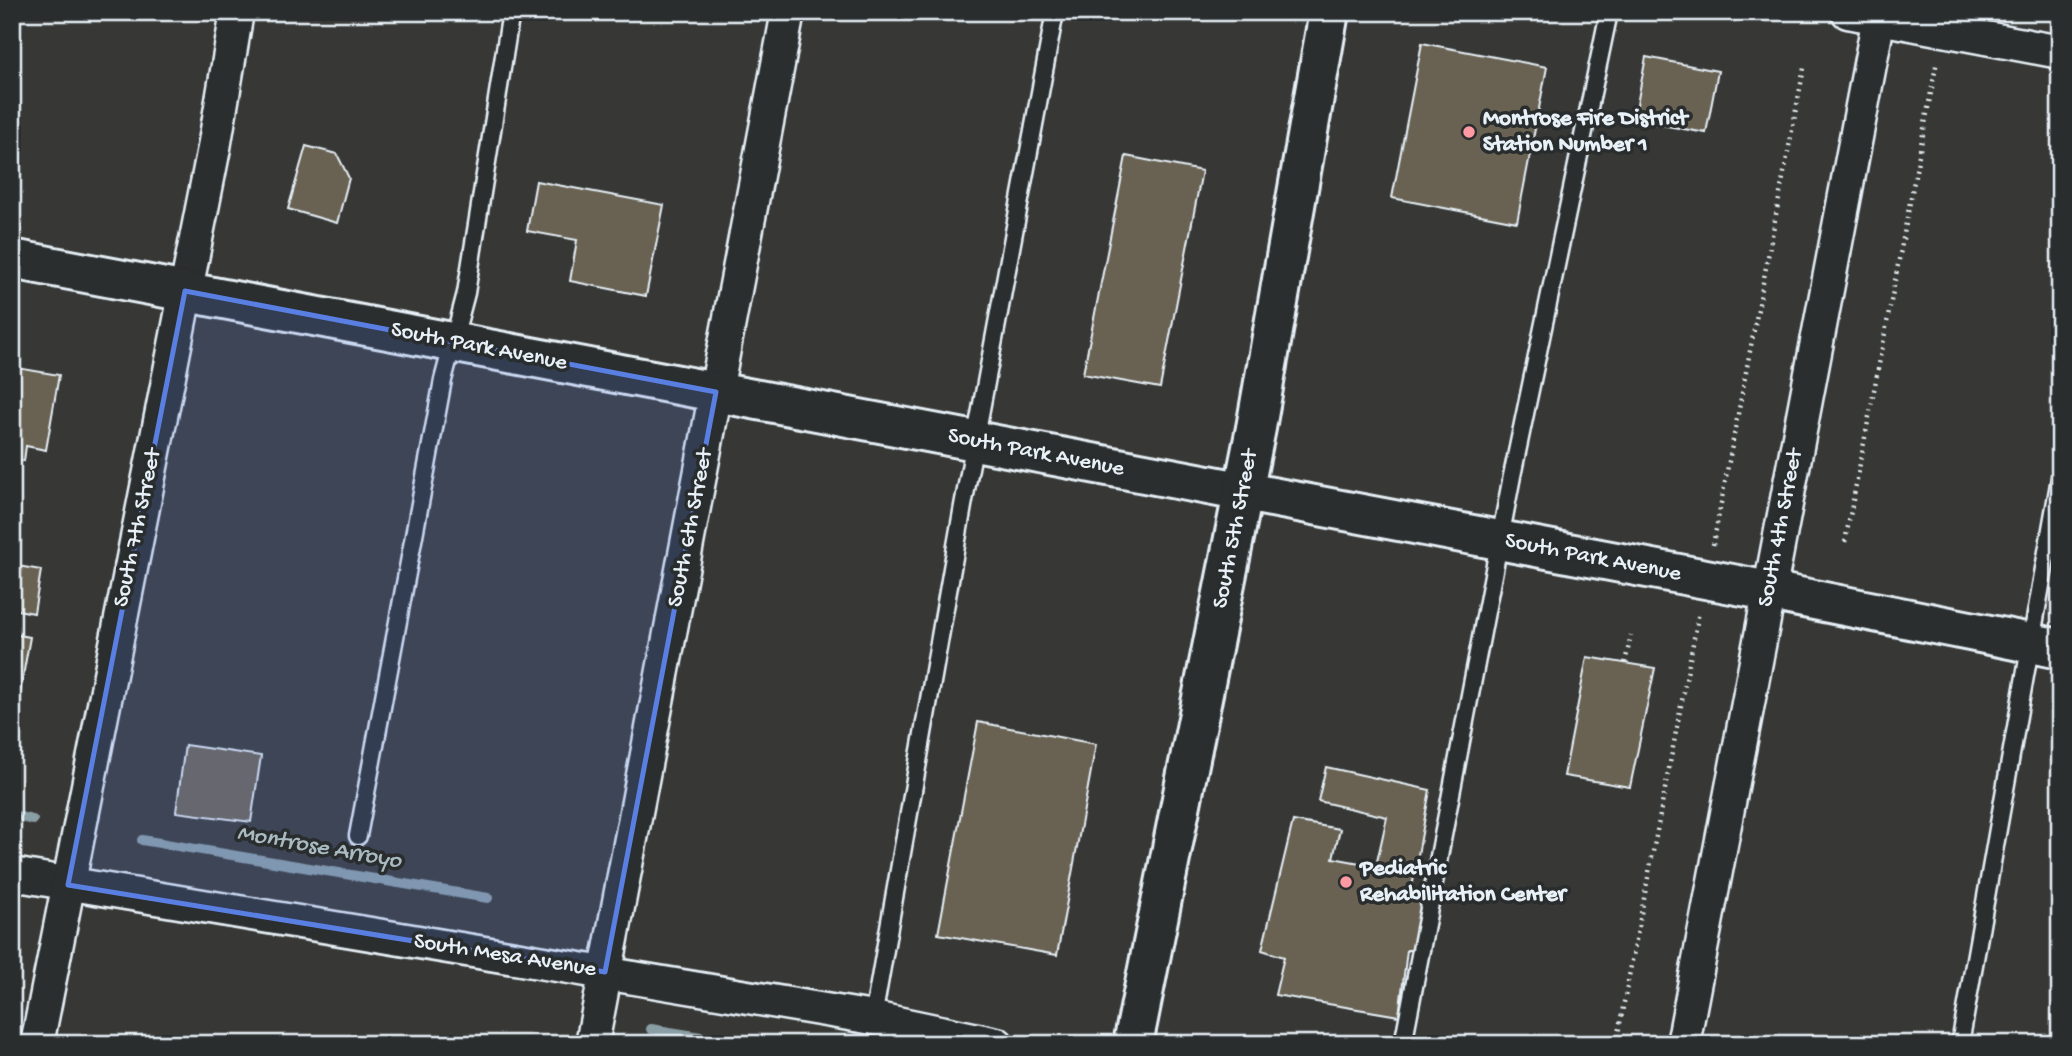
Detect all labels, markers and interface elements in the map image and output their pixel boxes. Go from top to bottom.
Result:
place label: Montrose Fire District Station Number 1 [1483,106,1690,159]
marker: Montrose Fire District Station Number 1 [1461,124,1477,140]
street label: South Park Avenue [389,317,571,378]
street label: South Park Avenue [946,423,1128,484]
street label: South 7th Street [108,445,168,610]
street label: South 6th Street [662,445,720,609]
street label: South 4th Street [1752,445,1810,609]
street label: South 5th Street [1207,446,1265,611]
street label: South Park Avenue [1503,528,1685,589]
water label: Montrose Arroyo [235,819,405,877]
place label: Pediatric Rehabilitation Center [1358,856,1569,909]
marker: Pediatric Rehabilitation Center [1338,874,1354,890]
street label: South Mesa Avenue [412,928,599,984]

